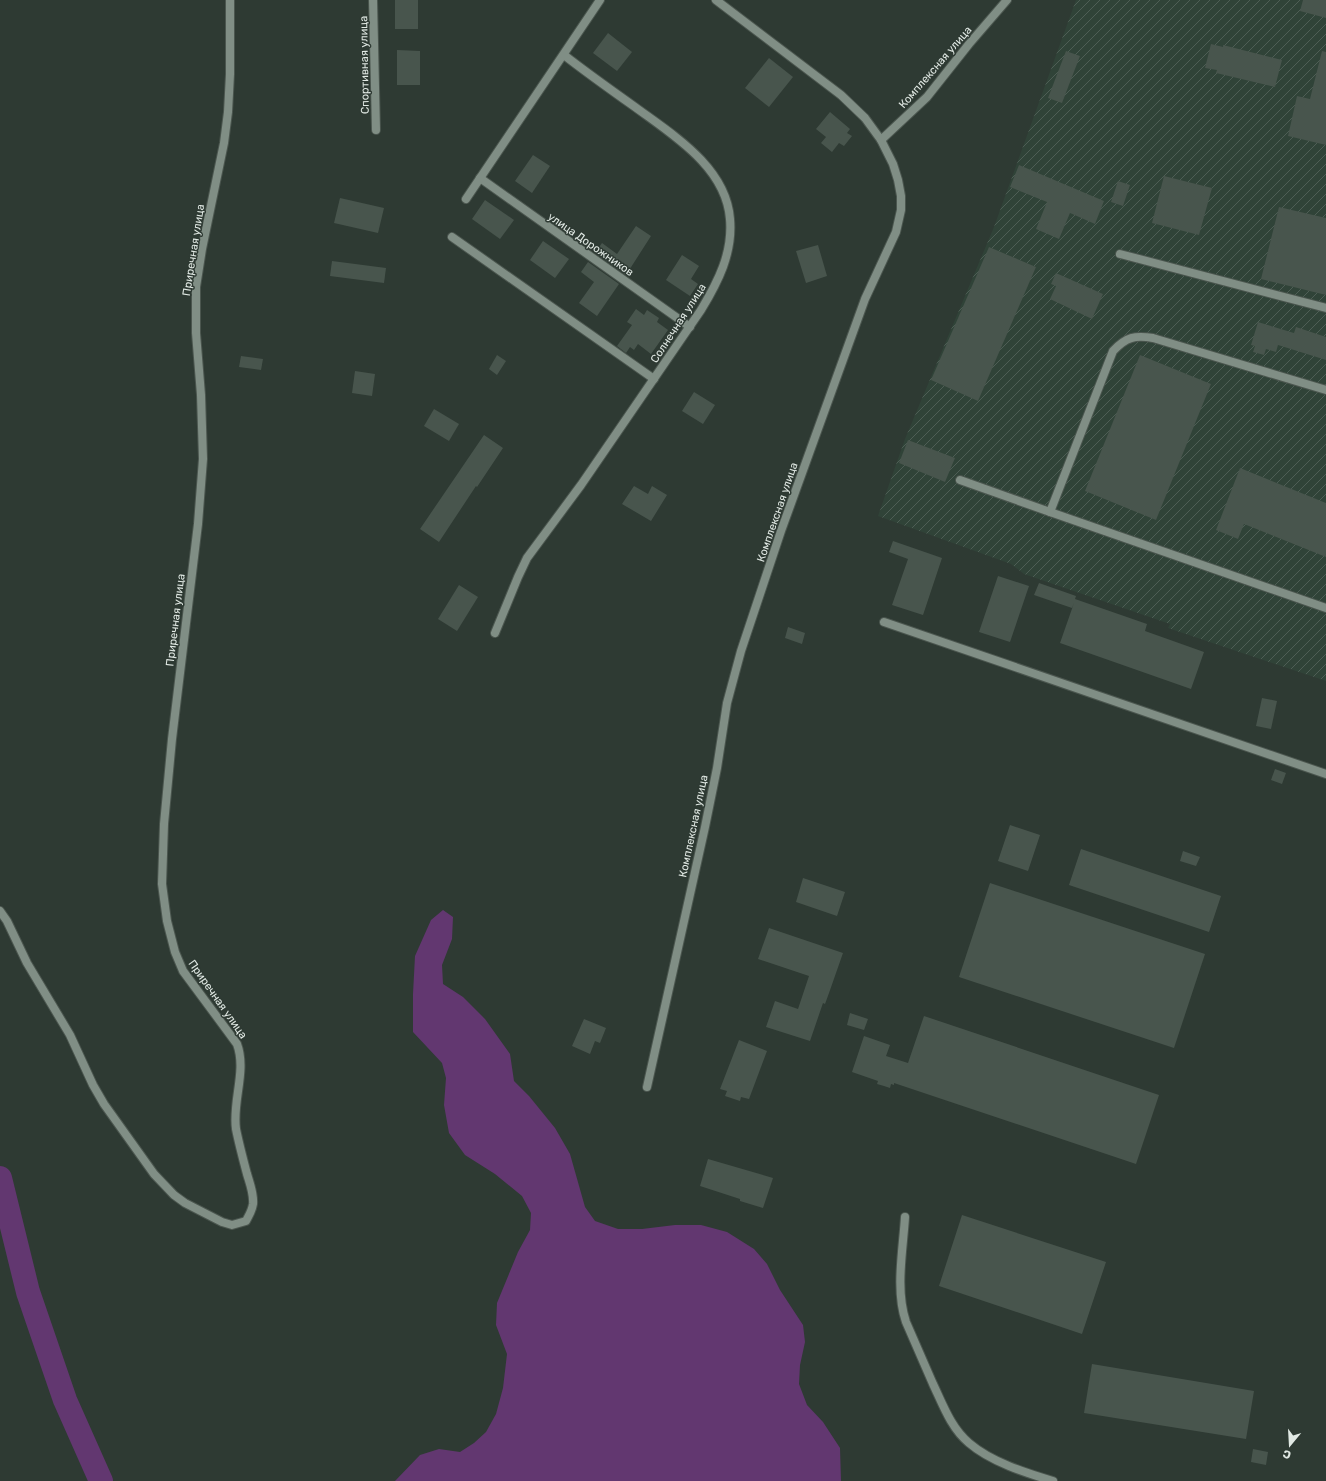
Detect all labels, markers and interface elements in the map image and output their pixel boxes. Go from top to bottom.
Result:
street label: Спортивная улица [357,16,372,114]
street label: Комплексная улица [896,24,975,111]
street label: Приречная улица [180,203,207,297]
street label: улица Дорожников [545,210,636,279]
street label: Солнечная улица [648,281,709,365]
street label: Комплексная улица [754,461,801,564]
street label: Приречная улица [163,573,188,667]
street label: Комплексная улица [676,774,711,879]
street label: Приречная улица [186,957,250,1041]
north arrow [1270,1425,1310,1465]
text: С [1281,1447,1293,1461]

